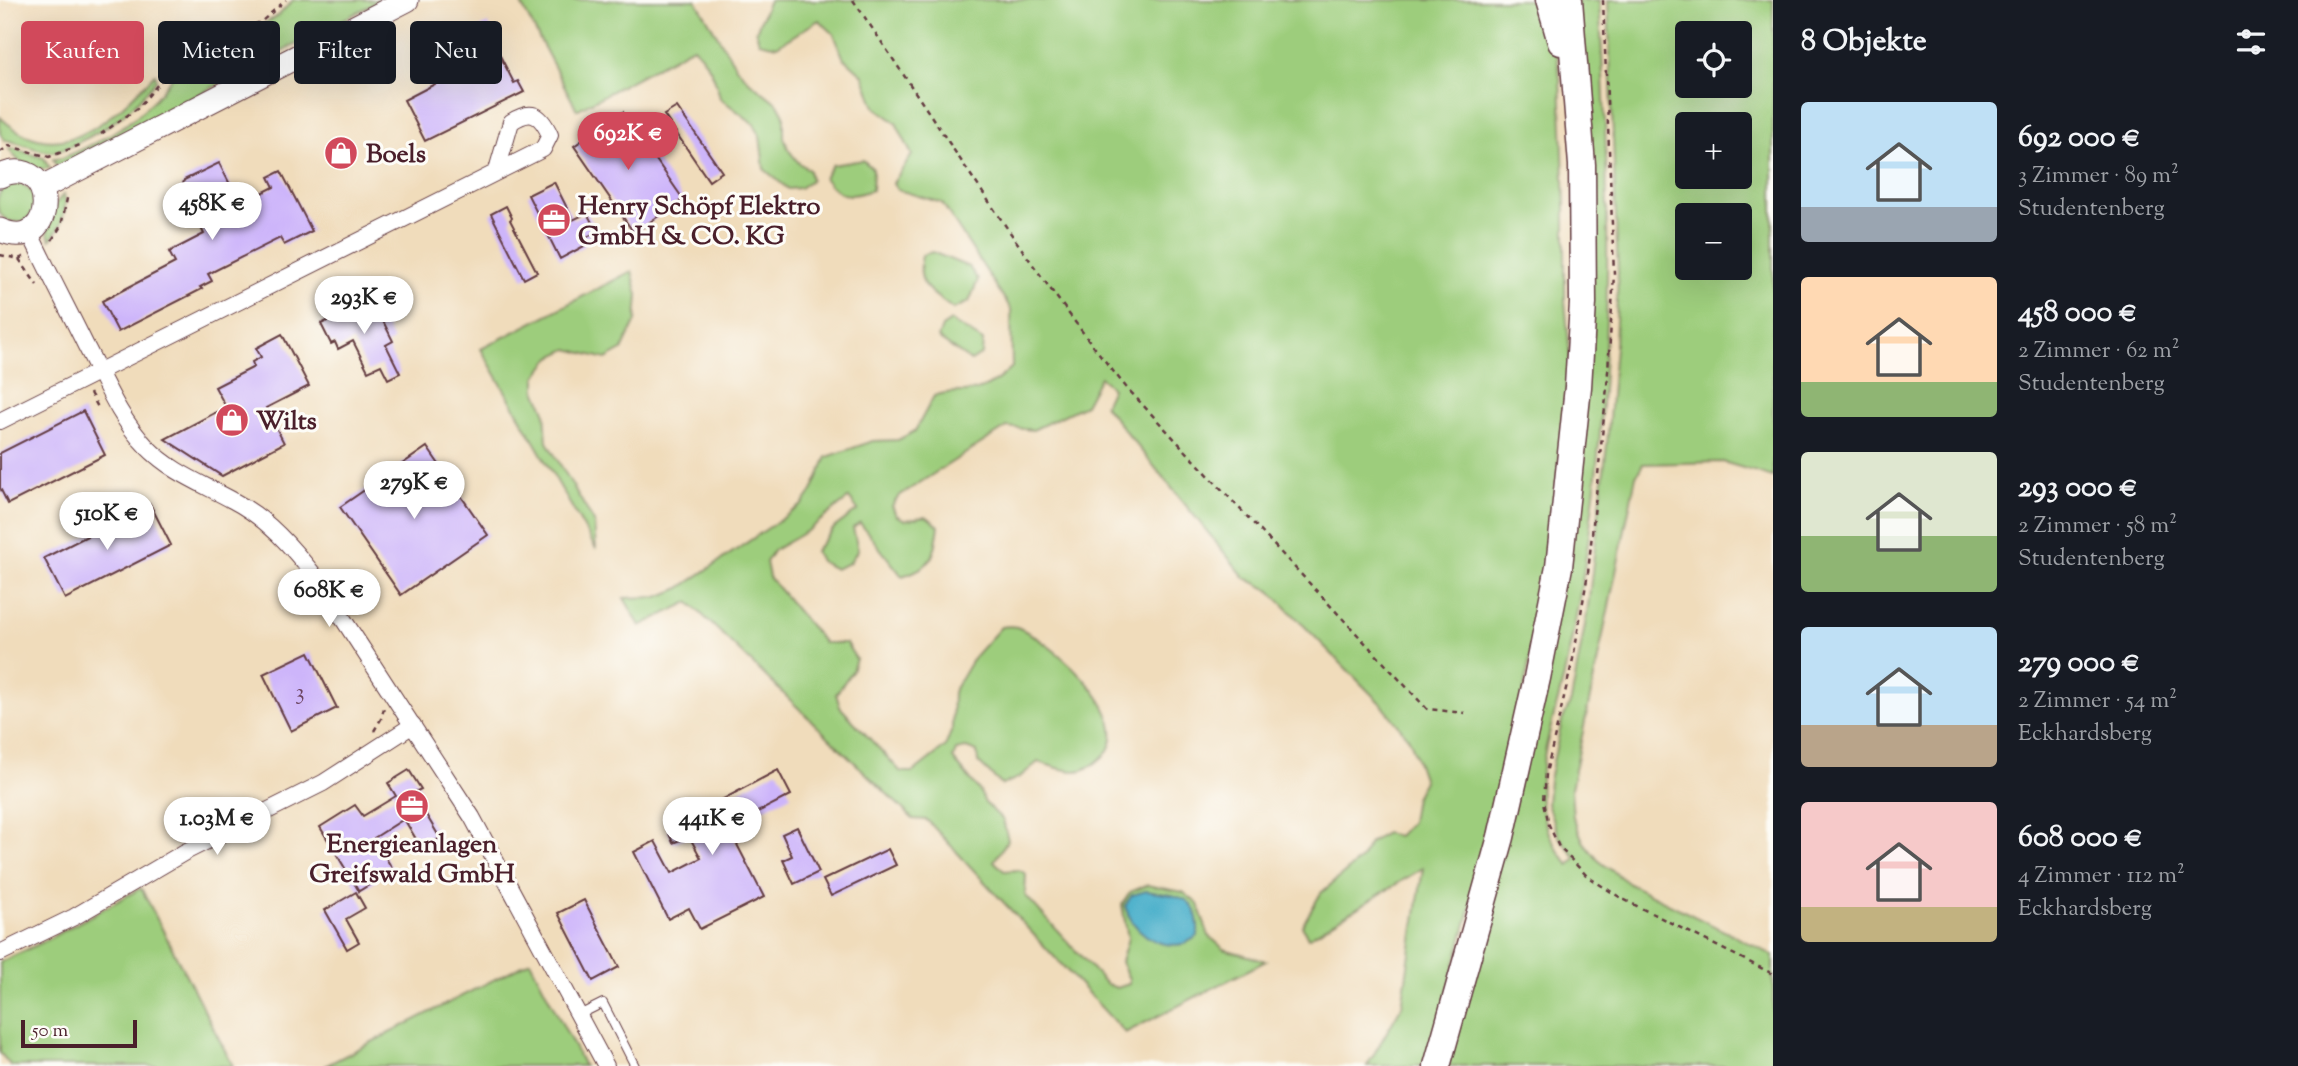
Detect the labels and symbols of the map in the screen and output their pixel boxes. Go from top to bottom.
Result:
pin: 692K € [571,113,685,172]
shop icon: Boels [322,134,360,172]
place label: Boels [366,137,426,174]
pin: 458K € [155,182,269,242]
place label: Henry Schöpf Elektro GmbH & CO. KG [578,189,821,256]
office icon: Henry Schöpf Elektro GmbH & CO. KG [535,201,573,239]
pin: 293K € [307,276,421,336]
shop icon: Wilts [213,401,251,439]
place label: Wilts [256,404,317,441]
pin: 279K € [357,462,471,521]
pin: 510K € [50,492,164,552]
pin: 608K € [272,570,386,629]
house number: 3 [295,677,305,710]
office icon: Energieanlagen Greifswald GmbH [393,787,431,825]
pin: 1.03M € [152,798,282,857]
pin: 441K € [655,798,769,857]
place label: Energieanlagen Greifswald GmbH [309,827,515,894]
scale bar [21,1017,136,1049]

